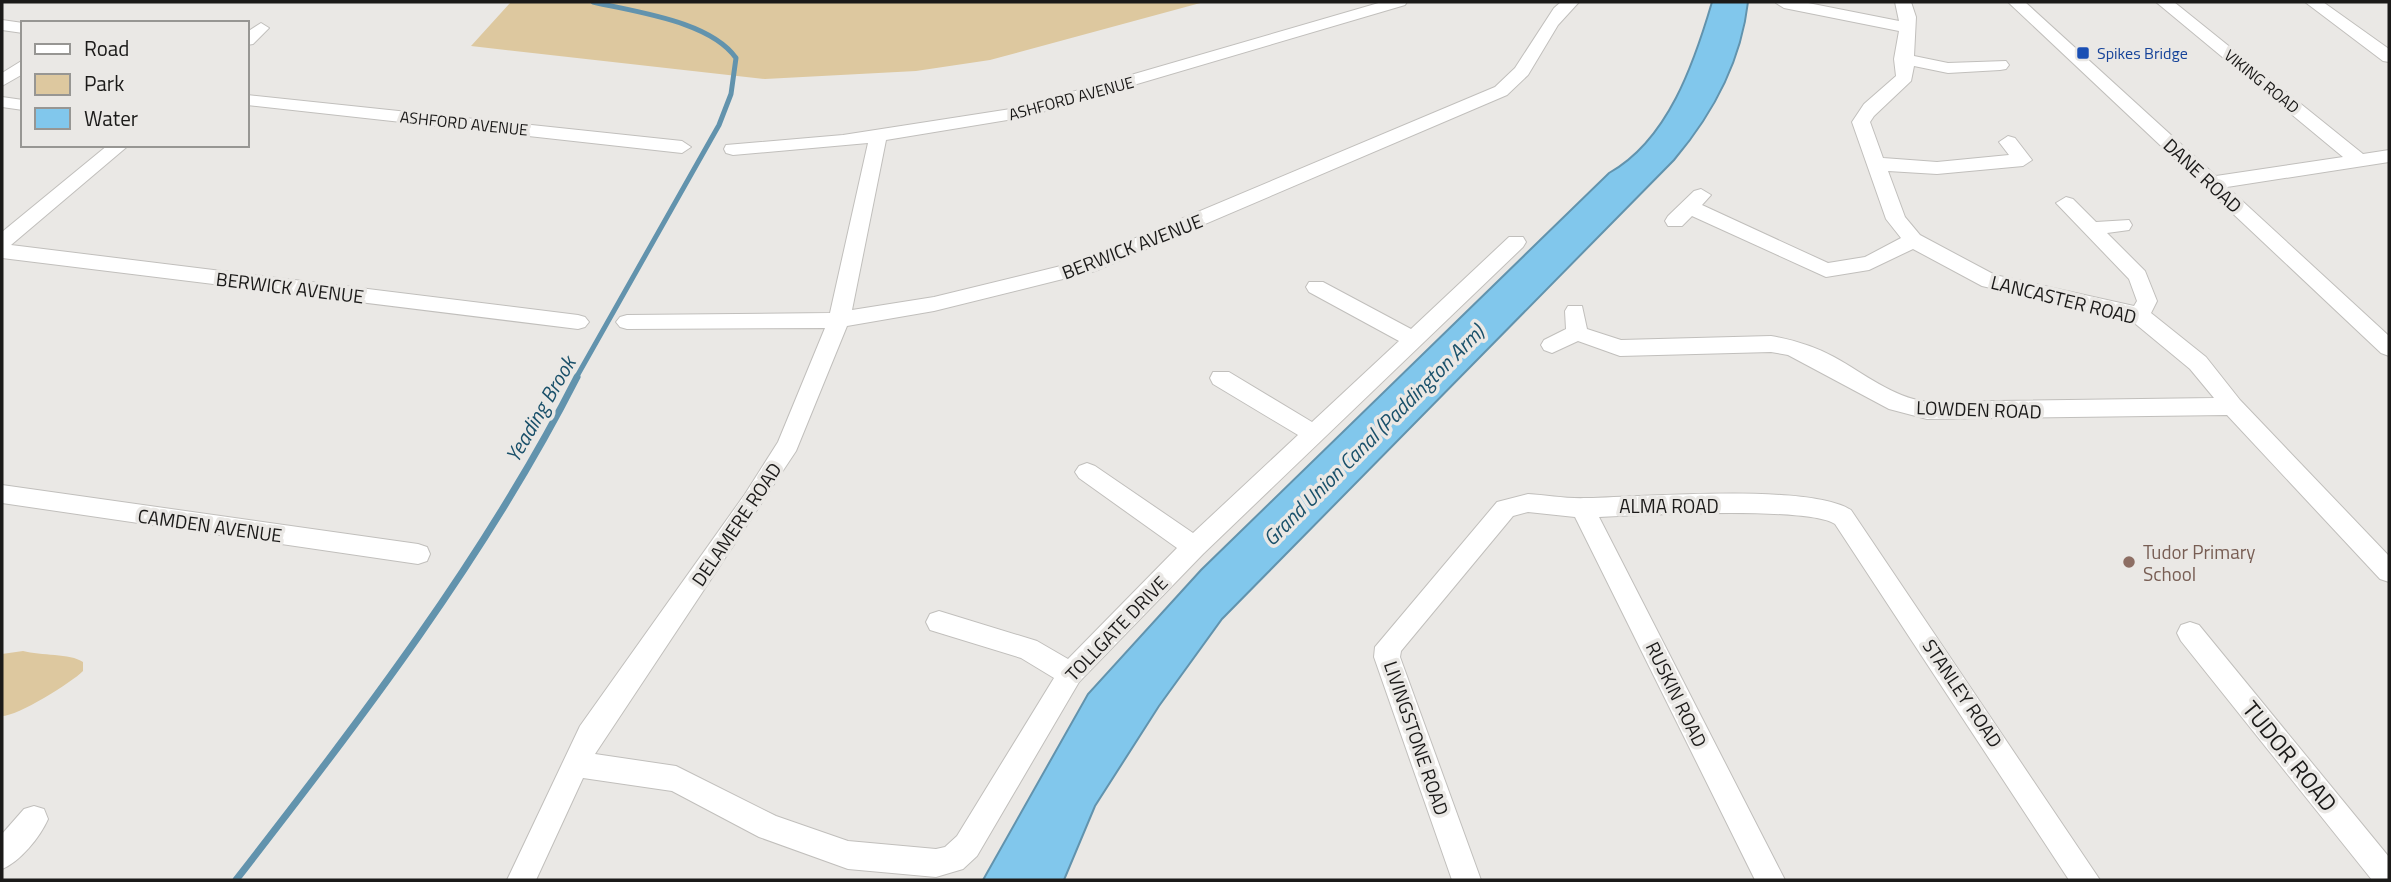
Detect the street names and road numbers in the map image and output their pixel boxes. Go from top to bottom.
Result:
street label: VIKING ROAD [2219,43,2305,119]
street label: ASHFORD AVENUE [1006,70,1136,126]
street label: ASHFORD AVENUE [399,104,529,142]
street label: DANE ROAD [2157,131,2249,219]
street label: BERWICK AVENUE [1057,206,1207,286]
street label: BERWICK AVENUE [214,264,366,310]
street label: LANCASTER ROAD [1988,267,2140,331]
street label: LOWDEN ROAD [1916,392,2042,426]
street label: DELAMERE ROAD [684,456,788,592]
street label: ALMA ROAD [1619,491,1719,520]
street label: CAMDEN AVENUE [136,501,284,549]
street label: TOLLGATE DRIVE [1058,569,1174,687]
street label: STANLEY ROAD [1916,633,2010,753]
street label: RUSKIN ROAD [1639,636,1715,752]
street label: LIVINGSTONE ROAD [1377,657,1457,819]
street label: TUDOR ROAD [2234,693,2346,819]

